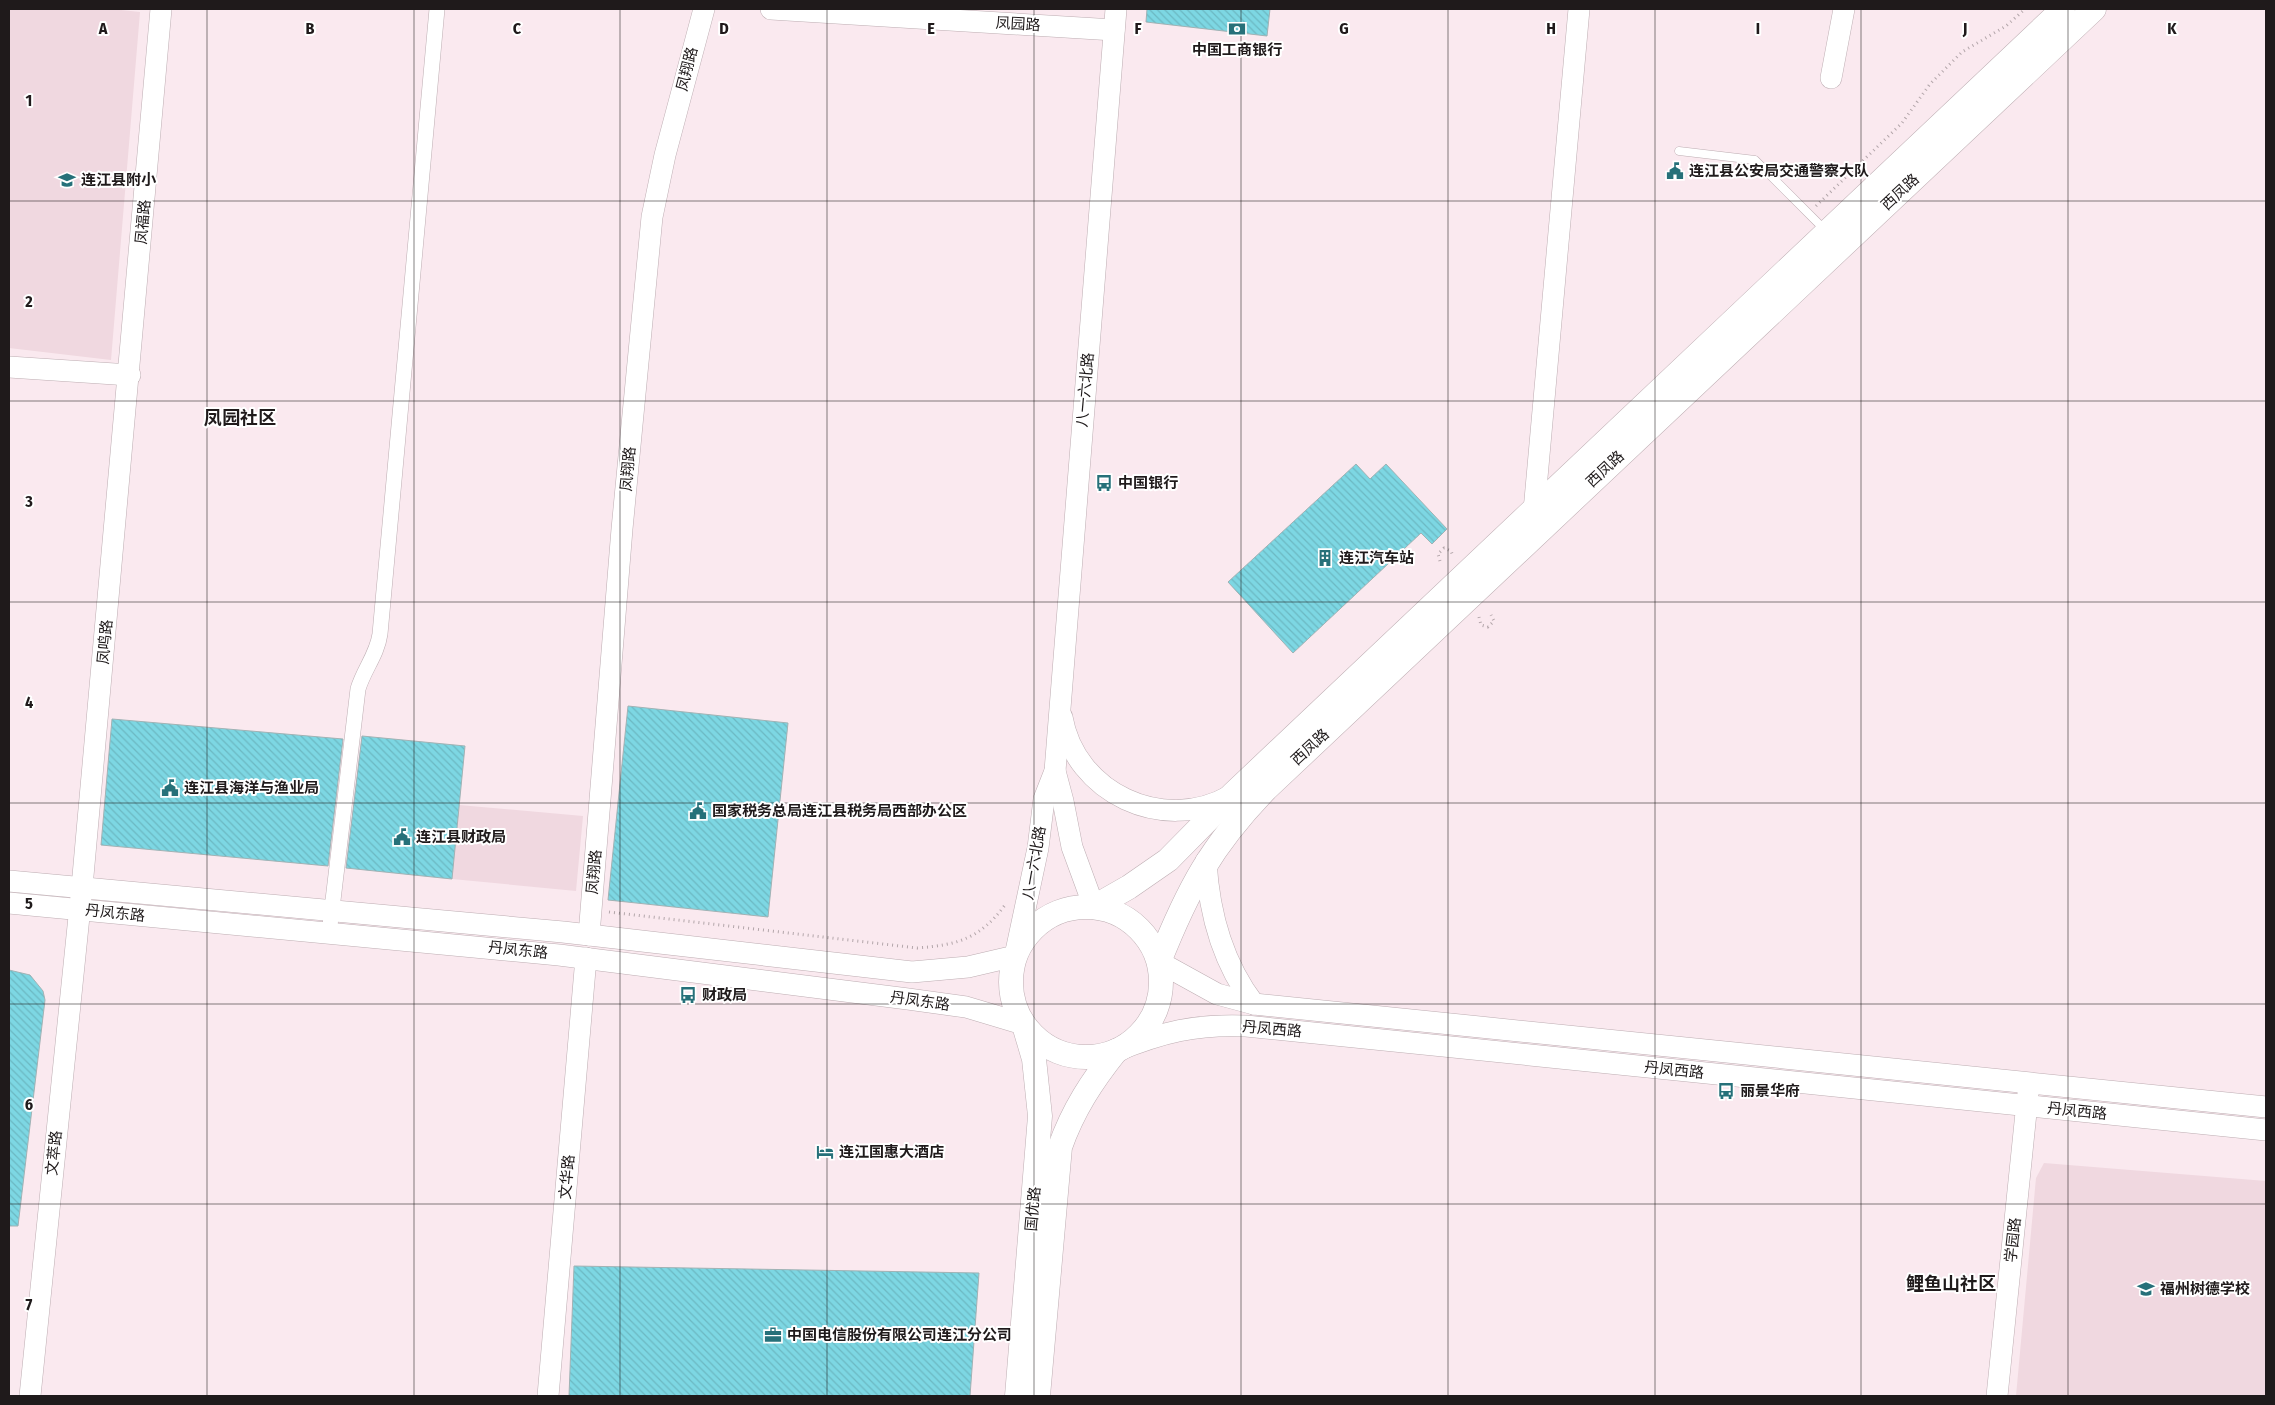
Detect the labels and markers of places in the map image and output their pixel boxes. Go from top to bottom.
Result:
bank icon: 中国工商银行 [1227,19,1247,39]
place label: 中国工商银行 [1192,41,1282,59]
public building icon: 连江县公安局交通警察大队 [1665,161,1685,181]
place label: 连江县公安局交通警察大队 [1689,162,1869,180]
school or university icon: 连江县附小 [57,170,77,190]
place label: 连江县附小 [81,171,157,189]
bus stop icon: 中国银行 [1094,473,1114,493]
place label: 中国银行 [1118,474,1178,492]
building icon: 连江汽车站 [1315,548,1335,568]
place label: 连江汽车站 [1339,549,1414,567]
public building icon: 连江县海洋与渔业局 [160,778,180,798]
place label: 连江县海洋与渔业局 [184,779,319,797]
public building icon: 国家税务总局连江县税务局西部办公区 [688,801,708,821]
place label: 国家税务总局连江县税务局西部办公区 [712,802,967,820]
public building icon: 连江县财政局 [392,827,412,847]
place label: 连江县财政局 [416,828,506,846]
bus stop icon: 财政局 [678,985,698,1005]
place label: 财政局 [702,986,747,1004]
bus stop icon: 丽景华府 [1716,1081,1736,1101]
place label: 丽景华府 [1740,1082,1800,1100]
hotel icon: 连江国惠大酒店 [815,1142,835,1162]
place label: 连江国惠大酒店 [839,1143,944,1161]
school or university icon: 福州树德学校 [2136,1279,2156,1299]
place label: 福州树德学校 [2160,1280,2250,1298]
office icon: 中国电信股份有限公司连江分公司 [763,1325,783,1345]
place label: 中国电信股份有限公司连江分公司 [787,1326,1012,1344]

